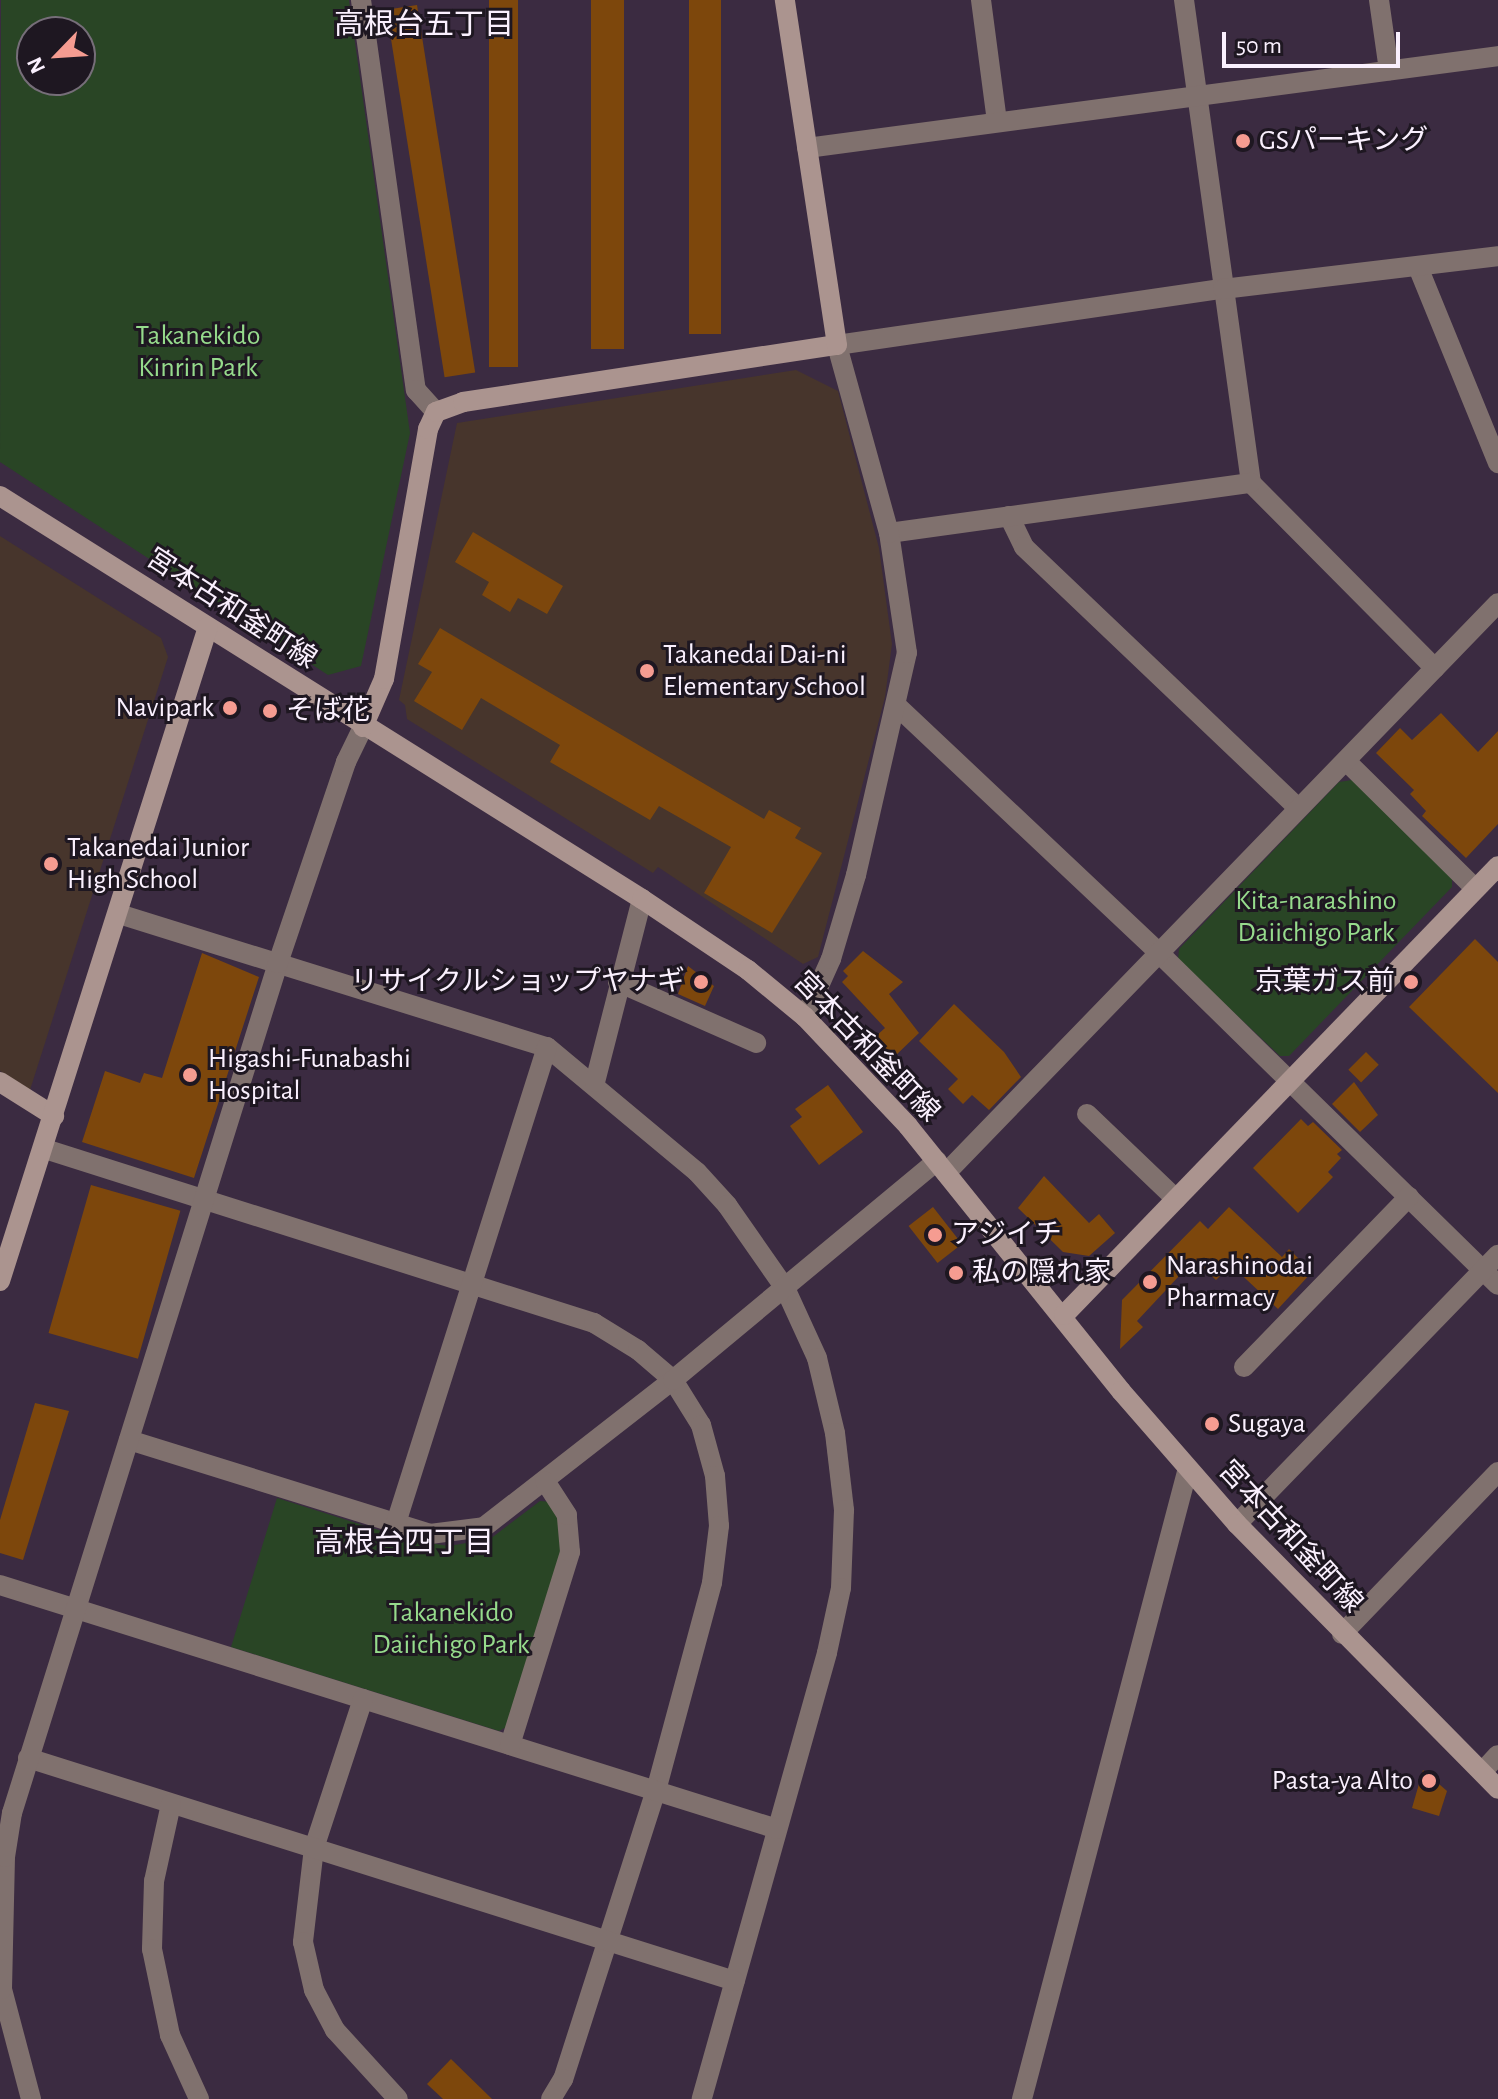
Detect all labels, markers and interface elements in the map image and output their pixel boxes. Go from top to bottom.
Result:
district label: 高根台五丁目 [334,7,514,43]
north arrow [16,16,96,96]
scale bar [1226,16,1404,66]
text: 50 m [1236,34,1282,58]
text: N [23,54,49,77]
place label: GSパーキング [1259,124,1429,158]
marker: GSパーキング [1234,132,1252,150]
park label: Takanekido Kinrin Park [136,319,260,385]
street label: 宮本古和釜町線 [140,542,322,676]
place label: Takanedai Dai-ni Elementary School [663,638,866,704]
marker: Takanedai Dai-ni Elementary School [638,662,656,680]
place label: Navipark [115,691,214,725]
place label: そば花 [286,694,370,728]
marker: Navipark [221,699,239,717]
marker: そば花 [261,702,279,720]
place label: Takanedai Junior High School [67,831,249,897]
marker: Takanedai Junior High School [42,855,60,873]
park label: Kita-narashino Daiichigo Park [1235,884,1397,950]
place label: リサイクルショップヤナギ [349,965,685,999]
street label: 宮本古和釜町線 [786,965,946,1129]
place label: 京葉ガス前 [1255,965,1395,999]
marker: リサイクルショップヤナギ [692,973,710,991]
marker: 京葉ガス前 [1402,973,1420,991]
place label: Higashi-Funabashi Hospital [208,1042,411,1108]
marker: Higashi-Funabashi Hospital [179,1064,201,1086]
place label: アジイチ [951,1218,1063,1252]
marker: アジイチ [926,1226,944,1244]
place label: Narashinodai Pharmacy [1166,1249,1313,1315]
place label: 私の隠れ家 [972,1256,1112,1290]
marker: 私の隠れ家 [947,1264,965,1282]
marker: Narashinodai Pharmacy [1141,1273,1159,1291]
place label: Sugaya [1228,1407,1306,1441]
marker: Sugaya [1203,1415,1221,1433]
street label: 宮本古和釜町線 [1211,1454,1369,1620]
district label: 高根台四丁目 [314,1525,494,1561]
park label: Takanekido Daiichigo Park [372,1596,530,1662]
place label: Pasta-ya Alto [1272,1764,1413,1798]
marker: Pasta-ya Alto [1420,1772,1438,1790]

